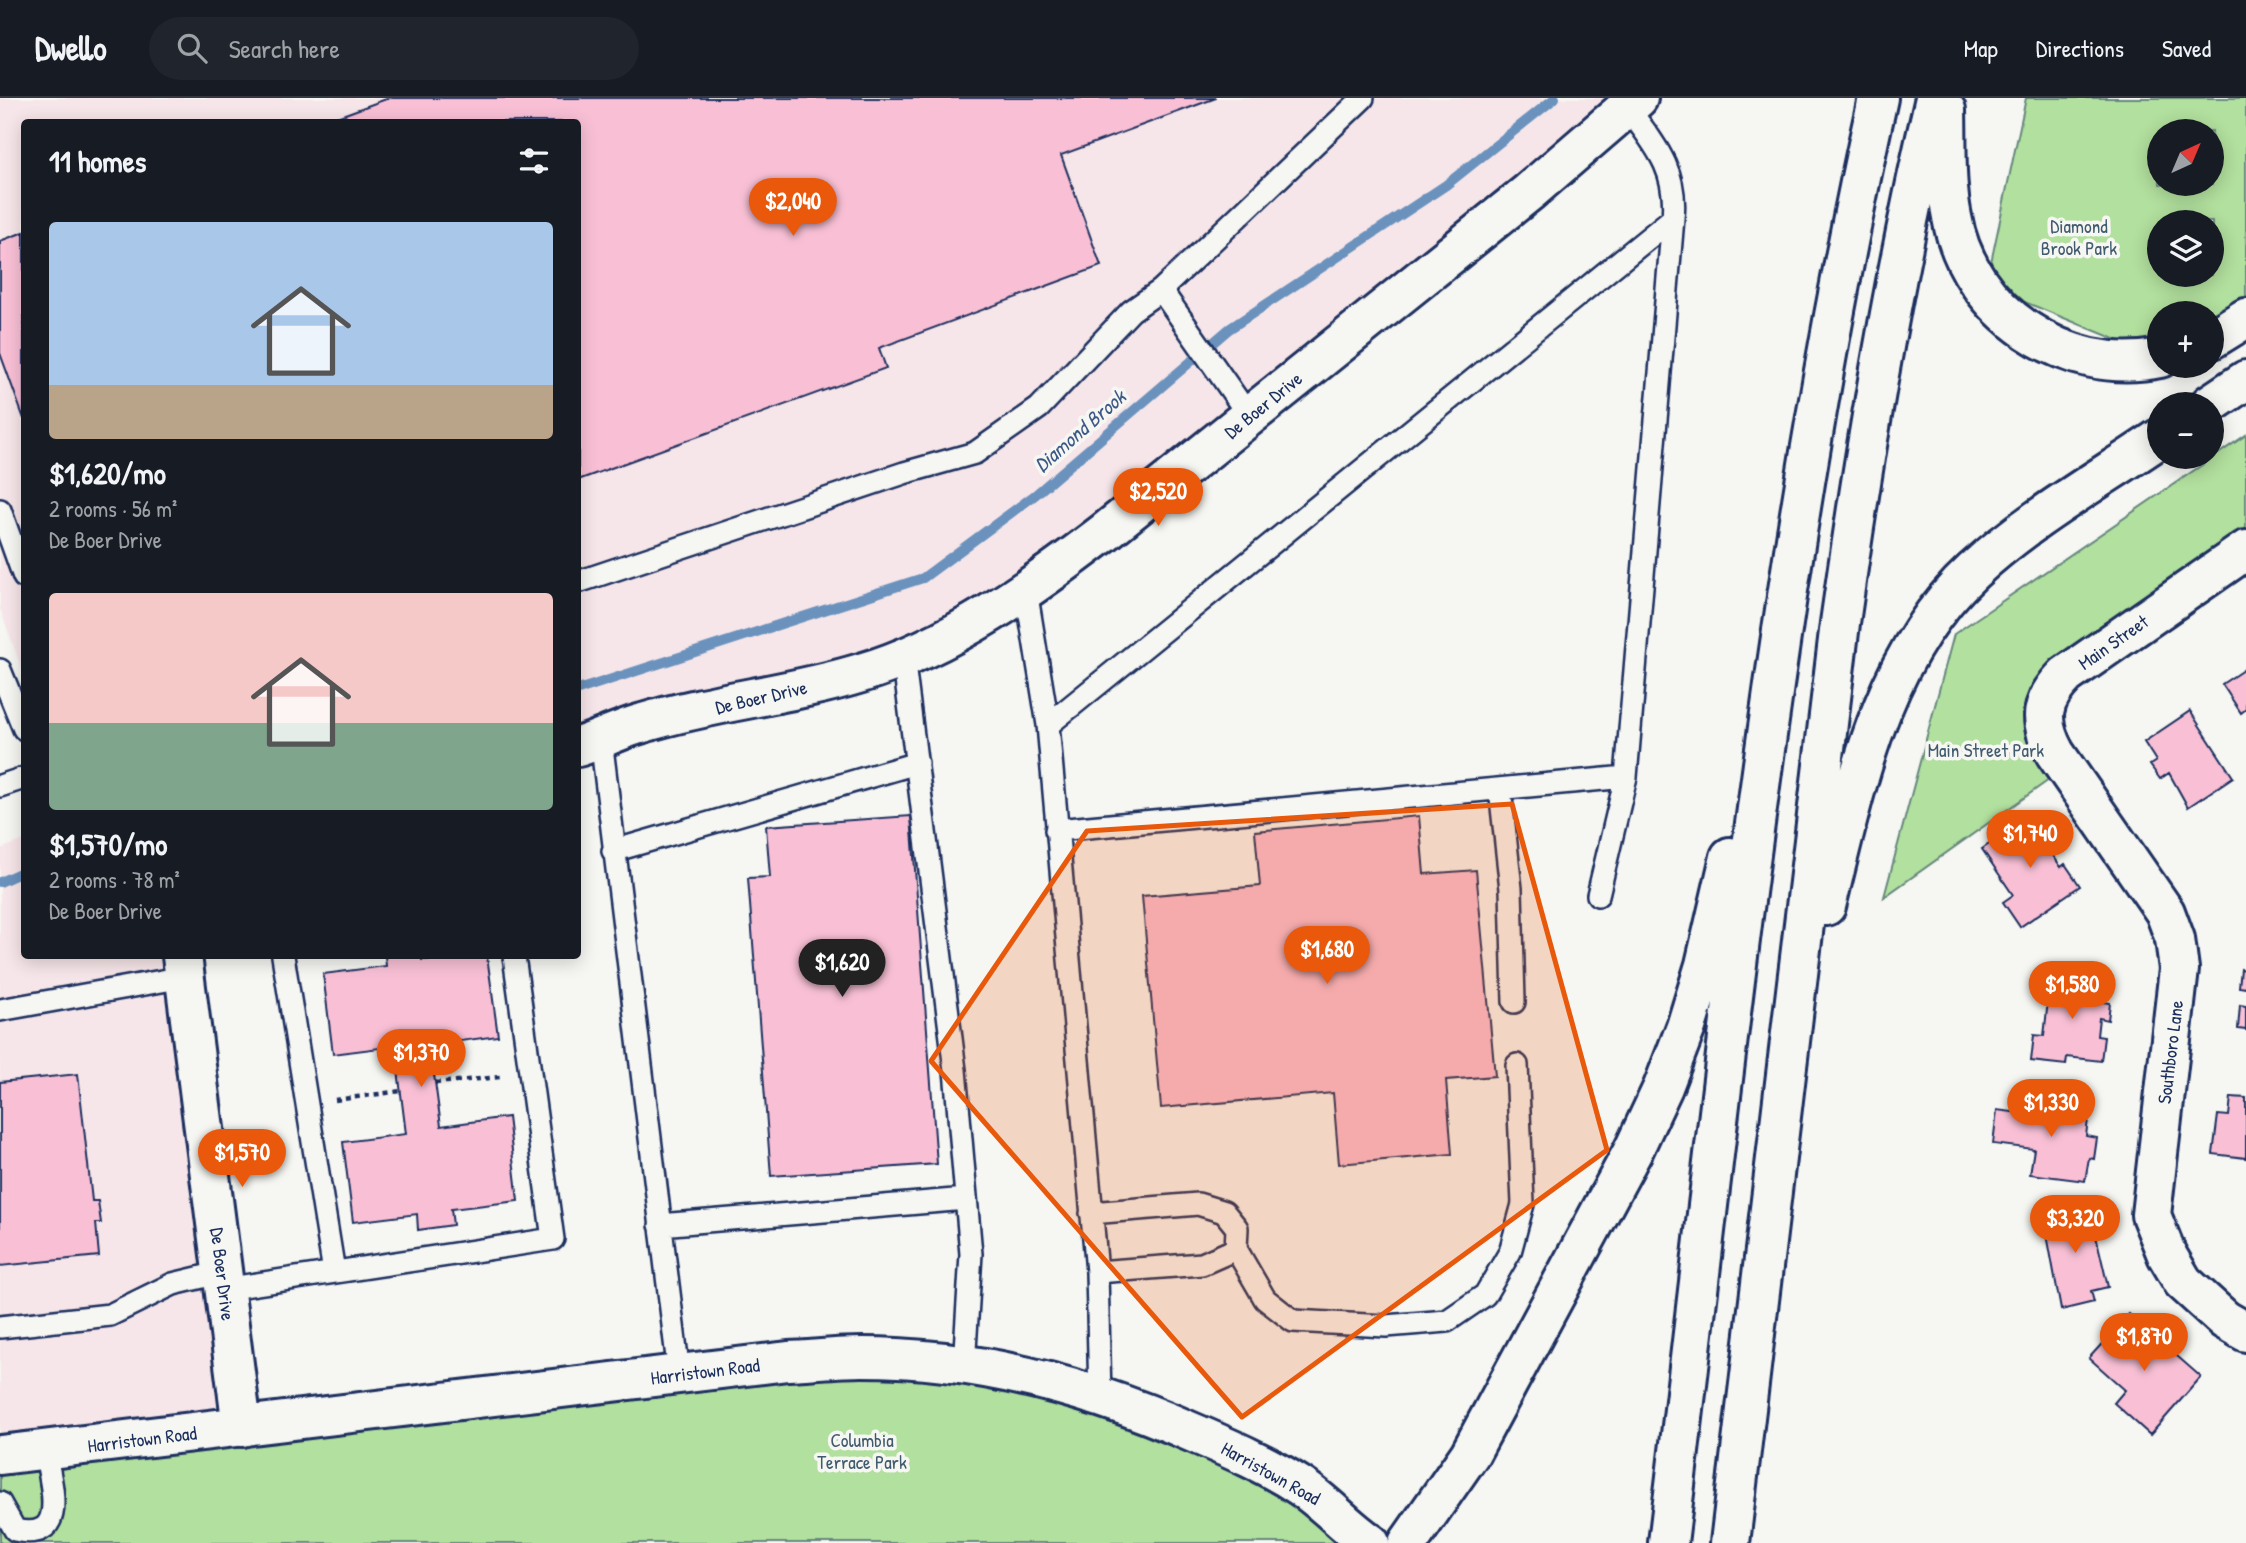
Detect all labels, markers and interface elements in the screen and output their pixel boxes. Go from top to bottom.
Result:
search box [149,17,639,80]
text: Dwello [35,26,107,70]
icon: search [173,29,211,67]
text: Search here [229,31,340,66]
text: Map [1964,32,1998,64]
text: Directions [2036,32,2124,64]
text: Saved [2162,32,2211,64]
north arrow [2147,119,2224,196]
map controls [2147,119,2224,469]
text: 11 homes [49,141,146,181]
icon: filters [515,142,553,180]
pin: $2,040 [736,178,850,238]
text: $2,040 [765,185,821,216]
button: layers [2147,210,2224,287]
park label: Diamond Brook Park [2041,213,2117,261]
icon: home [238,268,364,394]
button: + [2147,301,2224,378]
street label: De Boer Drive [1219,365,1308,444]
water label: Diamond Brook [1028,381,1133,478]
button: − [2147,392,2224,469]
text: $1,620/mo [49,453,166,493]
pin: $2,520 [1101,468,1215,528]
text: $2,520 [1129,475,1187,506]
text: 2 rooms · 56 m² [49,493,177,524]
text: De Boer Drive [49,524,162,555]
street label: Main Street [2073,608,2154,676]
icon: home [238,639,364,765]
street label: De Boer Drive [713,674,810,720]
park label: Main Street Park [1928,737,2044,763]
pin: $1,740 [1973,810,2087,870]
text: $1,740 [2003,817,2057,848]
text: $1,570/mo [49,824,167,864]
text: 2 rooms · 78 m² [49,864,180,895]
text: De Boer Drive [49,895,162,926]
pin: $1,680 [1270,926,1384,986]
text: $1,680 [1300,933,1354,964]
pin: $1,620 [785,940,899,999]
text: $1,620 [815,946,869,977]
pin: $1,580 [2015,962,2129,1021]
text: $1,580 [2045,968,2099,999]
street label: Southboro Lane [2151,998,2189,1105]
pin: $1,370 [364,1030,478,1089]
text: $1,370 [393,1036,449,1067]
pin: $1,330 [1994,1080,2108,1139]
text: $1,330 [2023,1086,2079,1117]
pin: $1,570 [185,1130,299,1189]
text: $1,570 [214,1136,270,1167]
pin: $3,320 [2018,1196,2132,1255]
text: $3,320 [2046,1202,2104,1233]
street label: De Boer Drive [204,1226,242,1322]
pin: $1,870 [2087,1314,2201,1373]
text: $1,870 [2116,1320,2172,1351]
street label: Harristown Road [649,1351,762,1391]
street label: Harristown Road [86,1419,199,1459]
park label: Columbia Terrace Park [817,1427,907,1475]
street label: Harristown Road [1217,1435,1326,1511]

